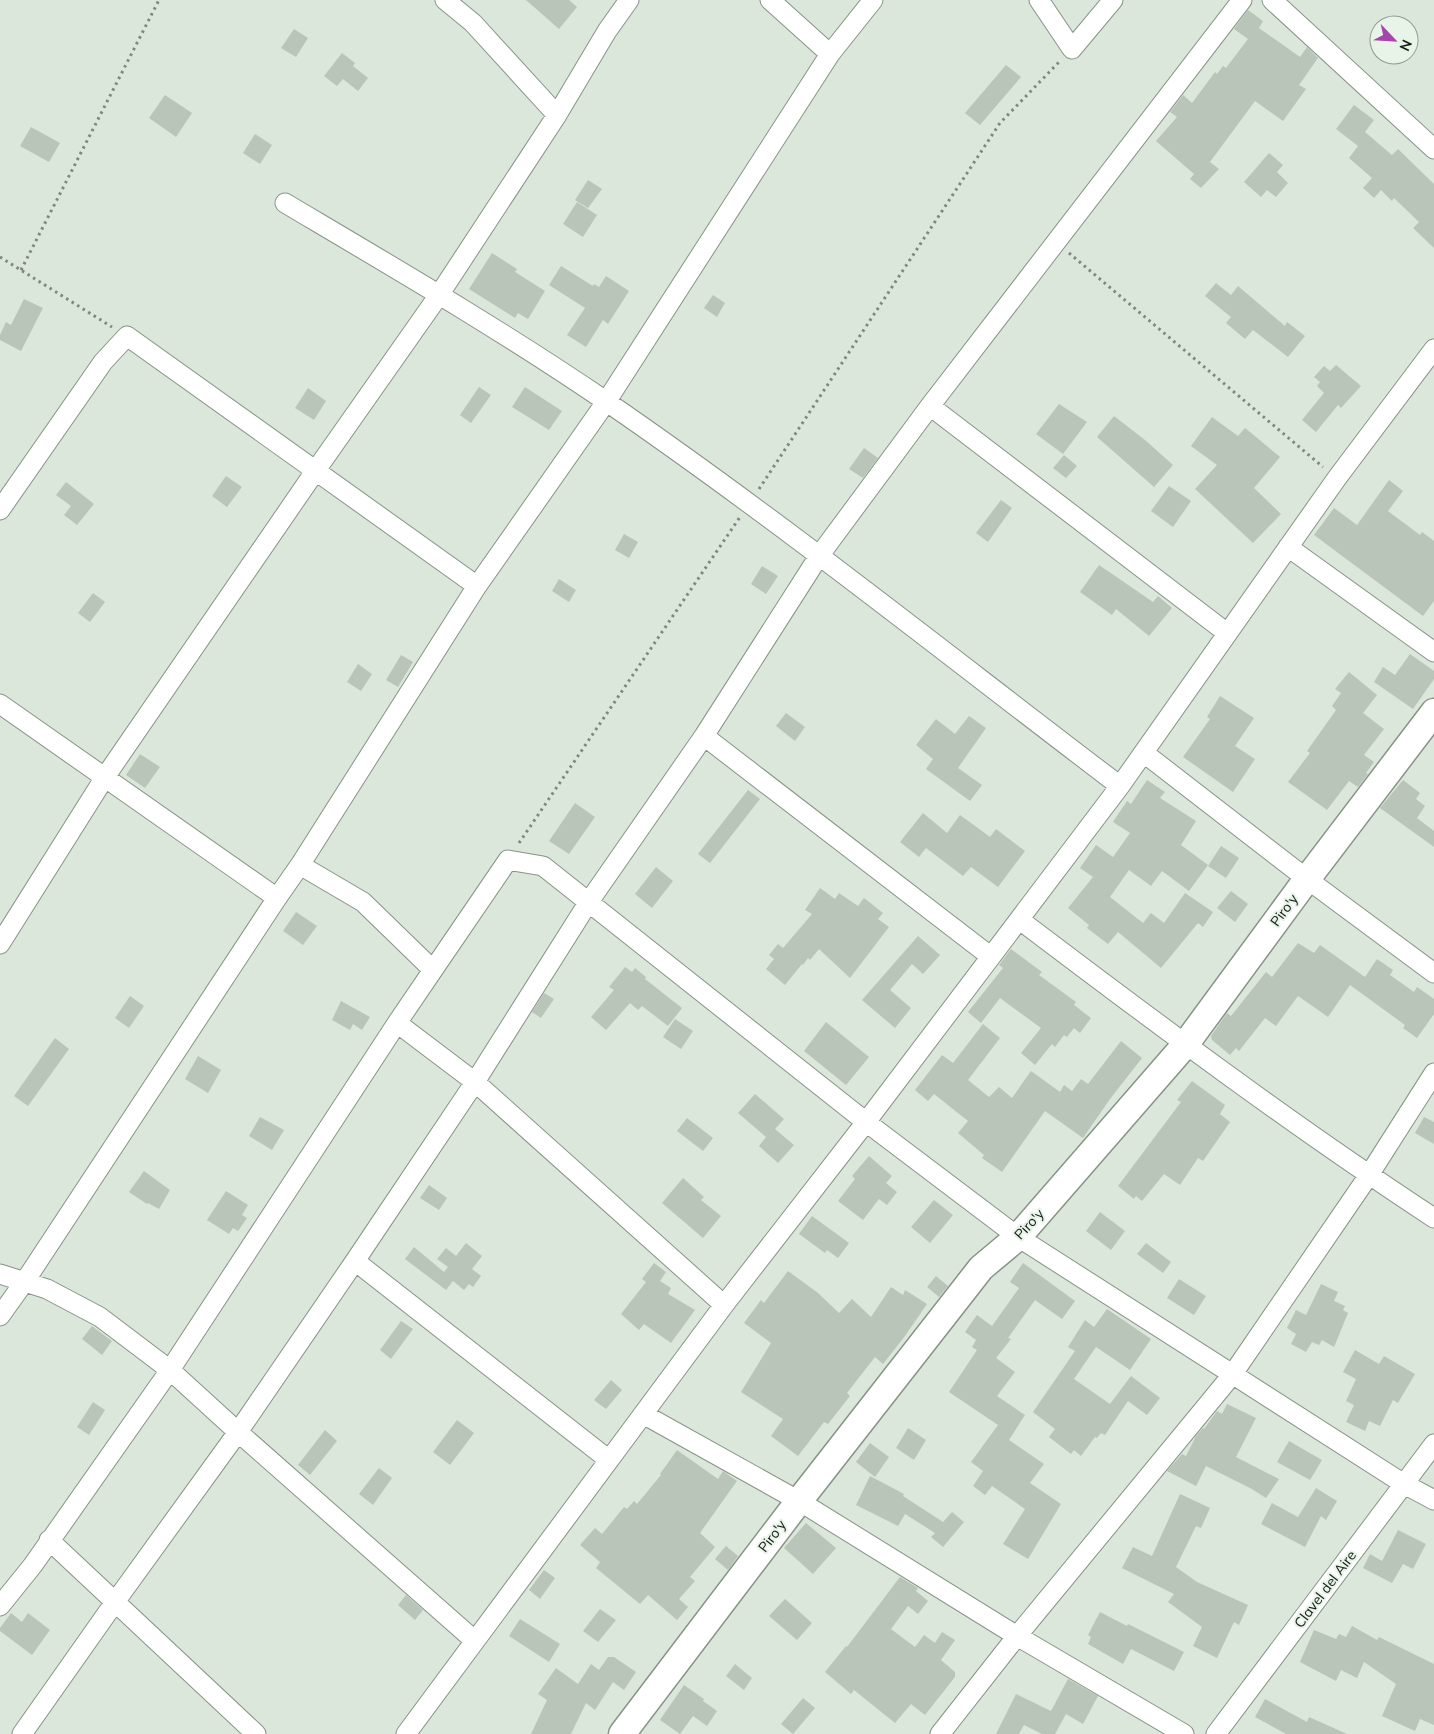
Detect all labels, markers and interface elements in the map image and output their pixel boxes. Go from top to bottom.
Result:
north arrow [1369,15,1419,65]
text: N [1395,37,1416,54]
street label: Piro'y [1266,890,1302,930]
street label: Piro'y [1010,1204,1048,1243]
street label: Piro'y [754,1516,790,1556]
street label: Clavel del Aire [1290,1547,1360,1631]

